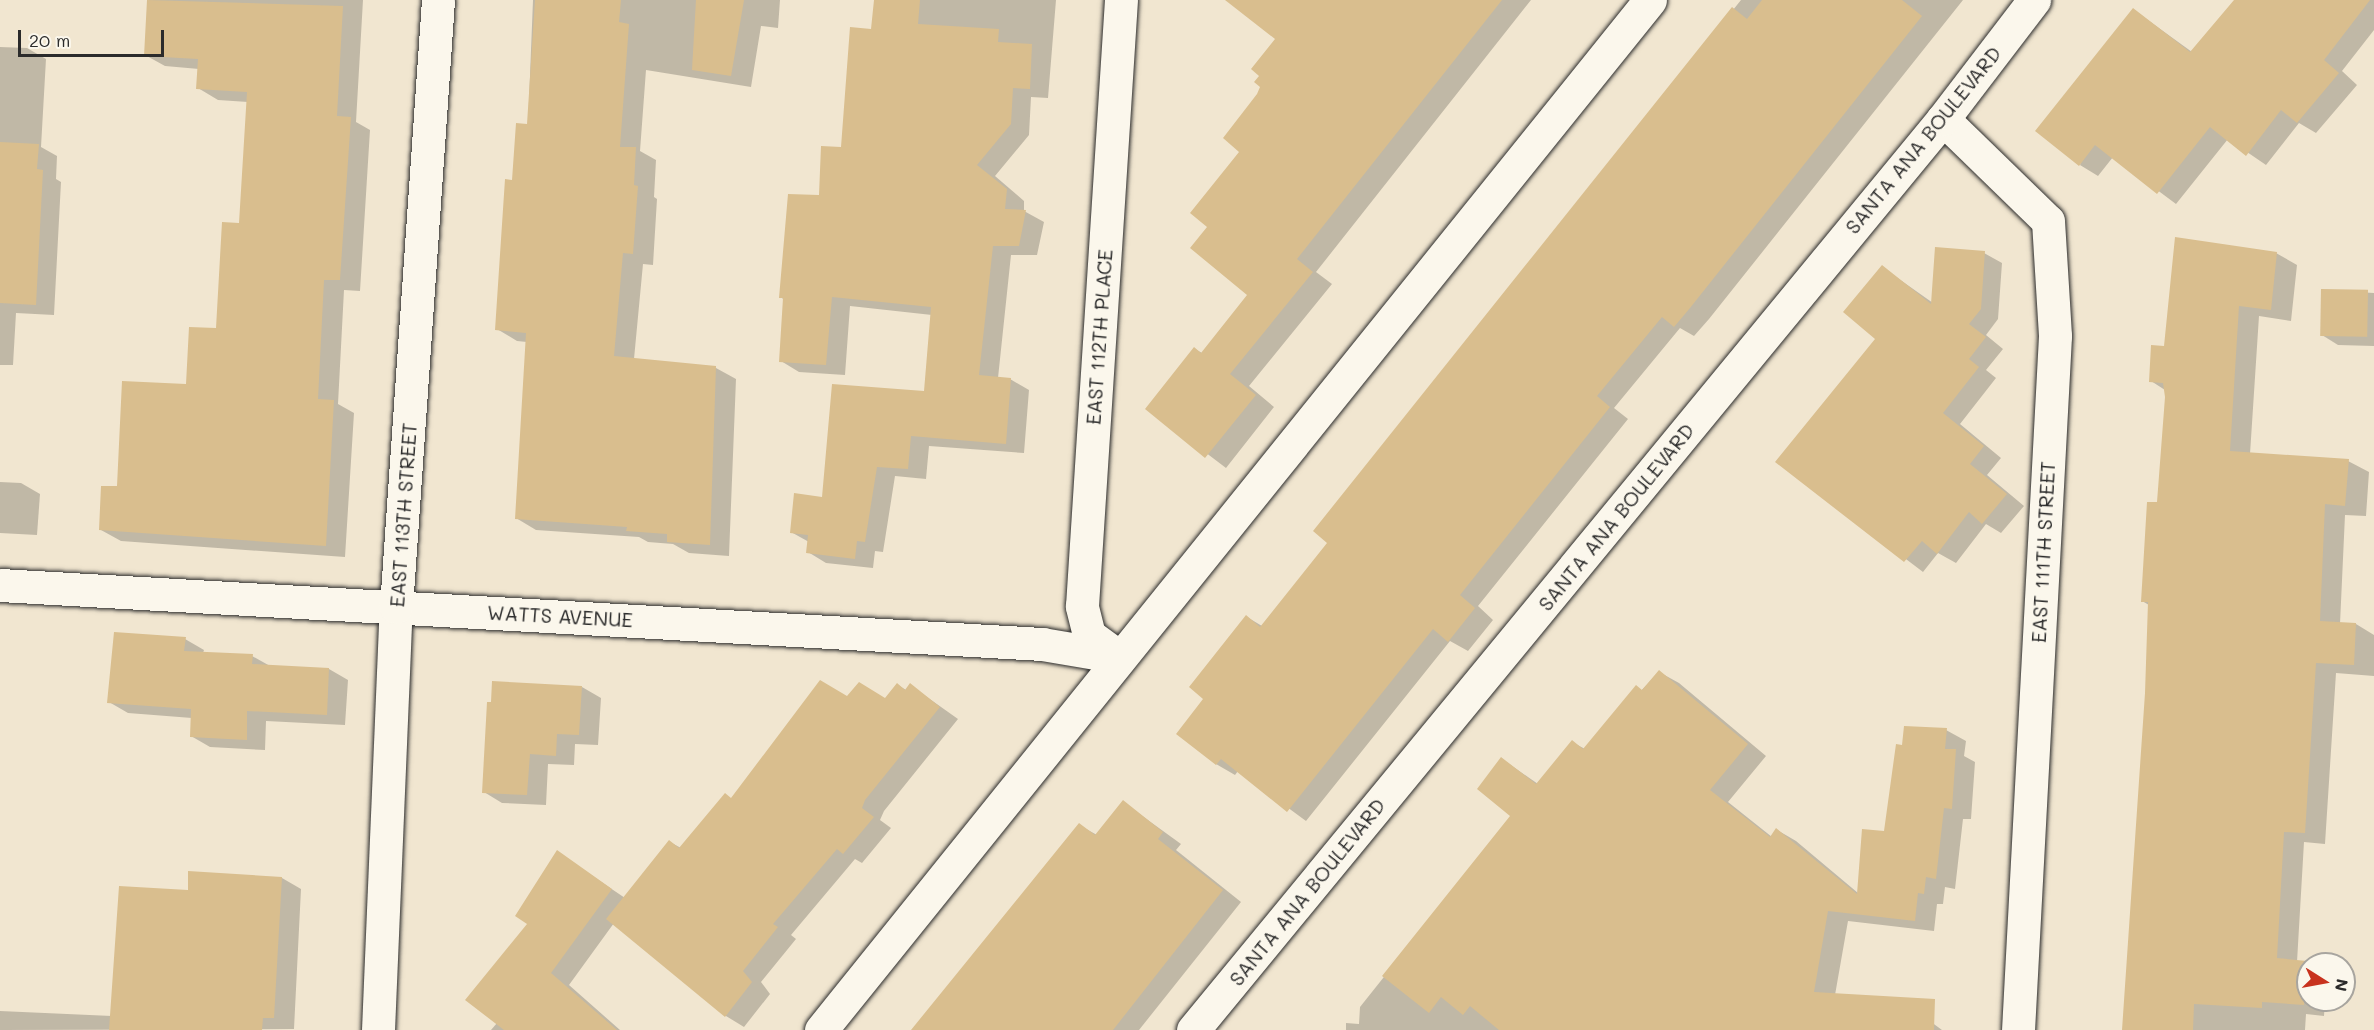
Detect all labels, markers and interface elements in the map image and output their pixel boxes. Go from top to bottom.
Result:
scale bar [21,18,166,56]
text: 20 m [29,28,70,52]
street label: SANTA ANA BOULEVARD [1840,42,2006,238]
street label: EAST 112TH PLACE [1081,248,1117,426]
street label: SANTA ANA BOULEVARD [1533,419,1699,615]
street label: EAST 113TH STREET [385,422,421,608]
street label: EAST 111TH STREET [2026,460,2060,644]
street label: WATTS AVENUE [486,600,634,632]
street label: SANTA ANA BOULEVARD [1224,794,1390,990]
north arrow [2296,952,2356,1012]
text: N [2331,977,2354,993]

